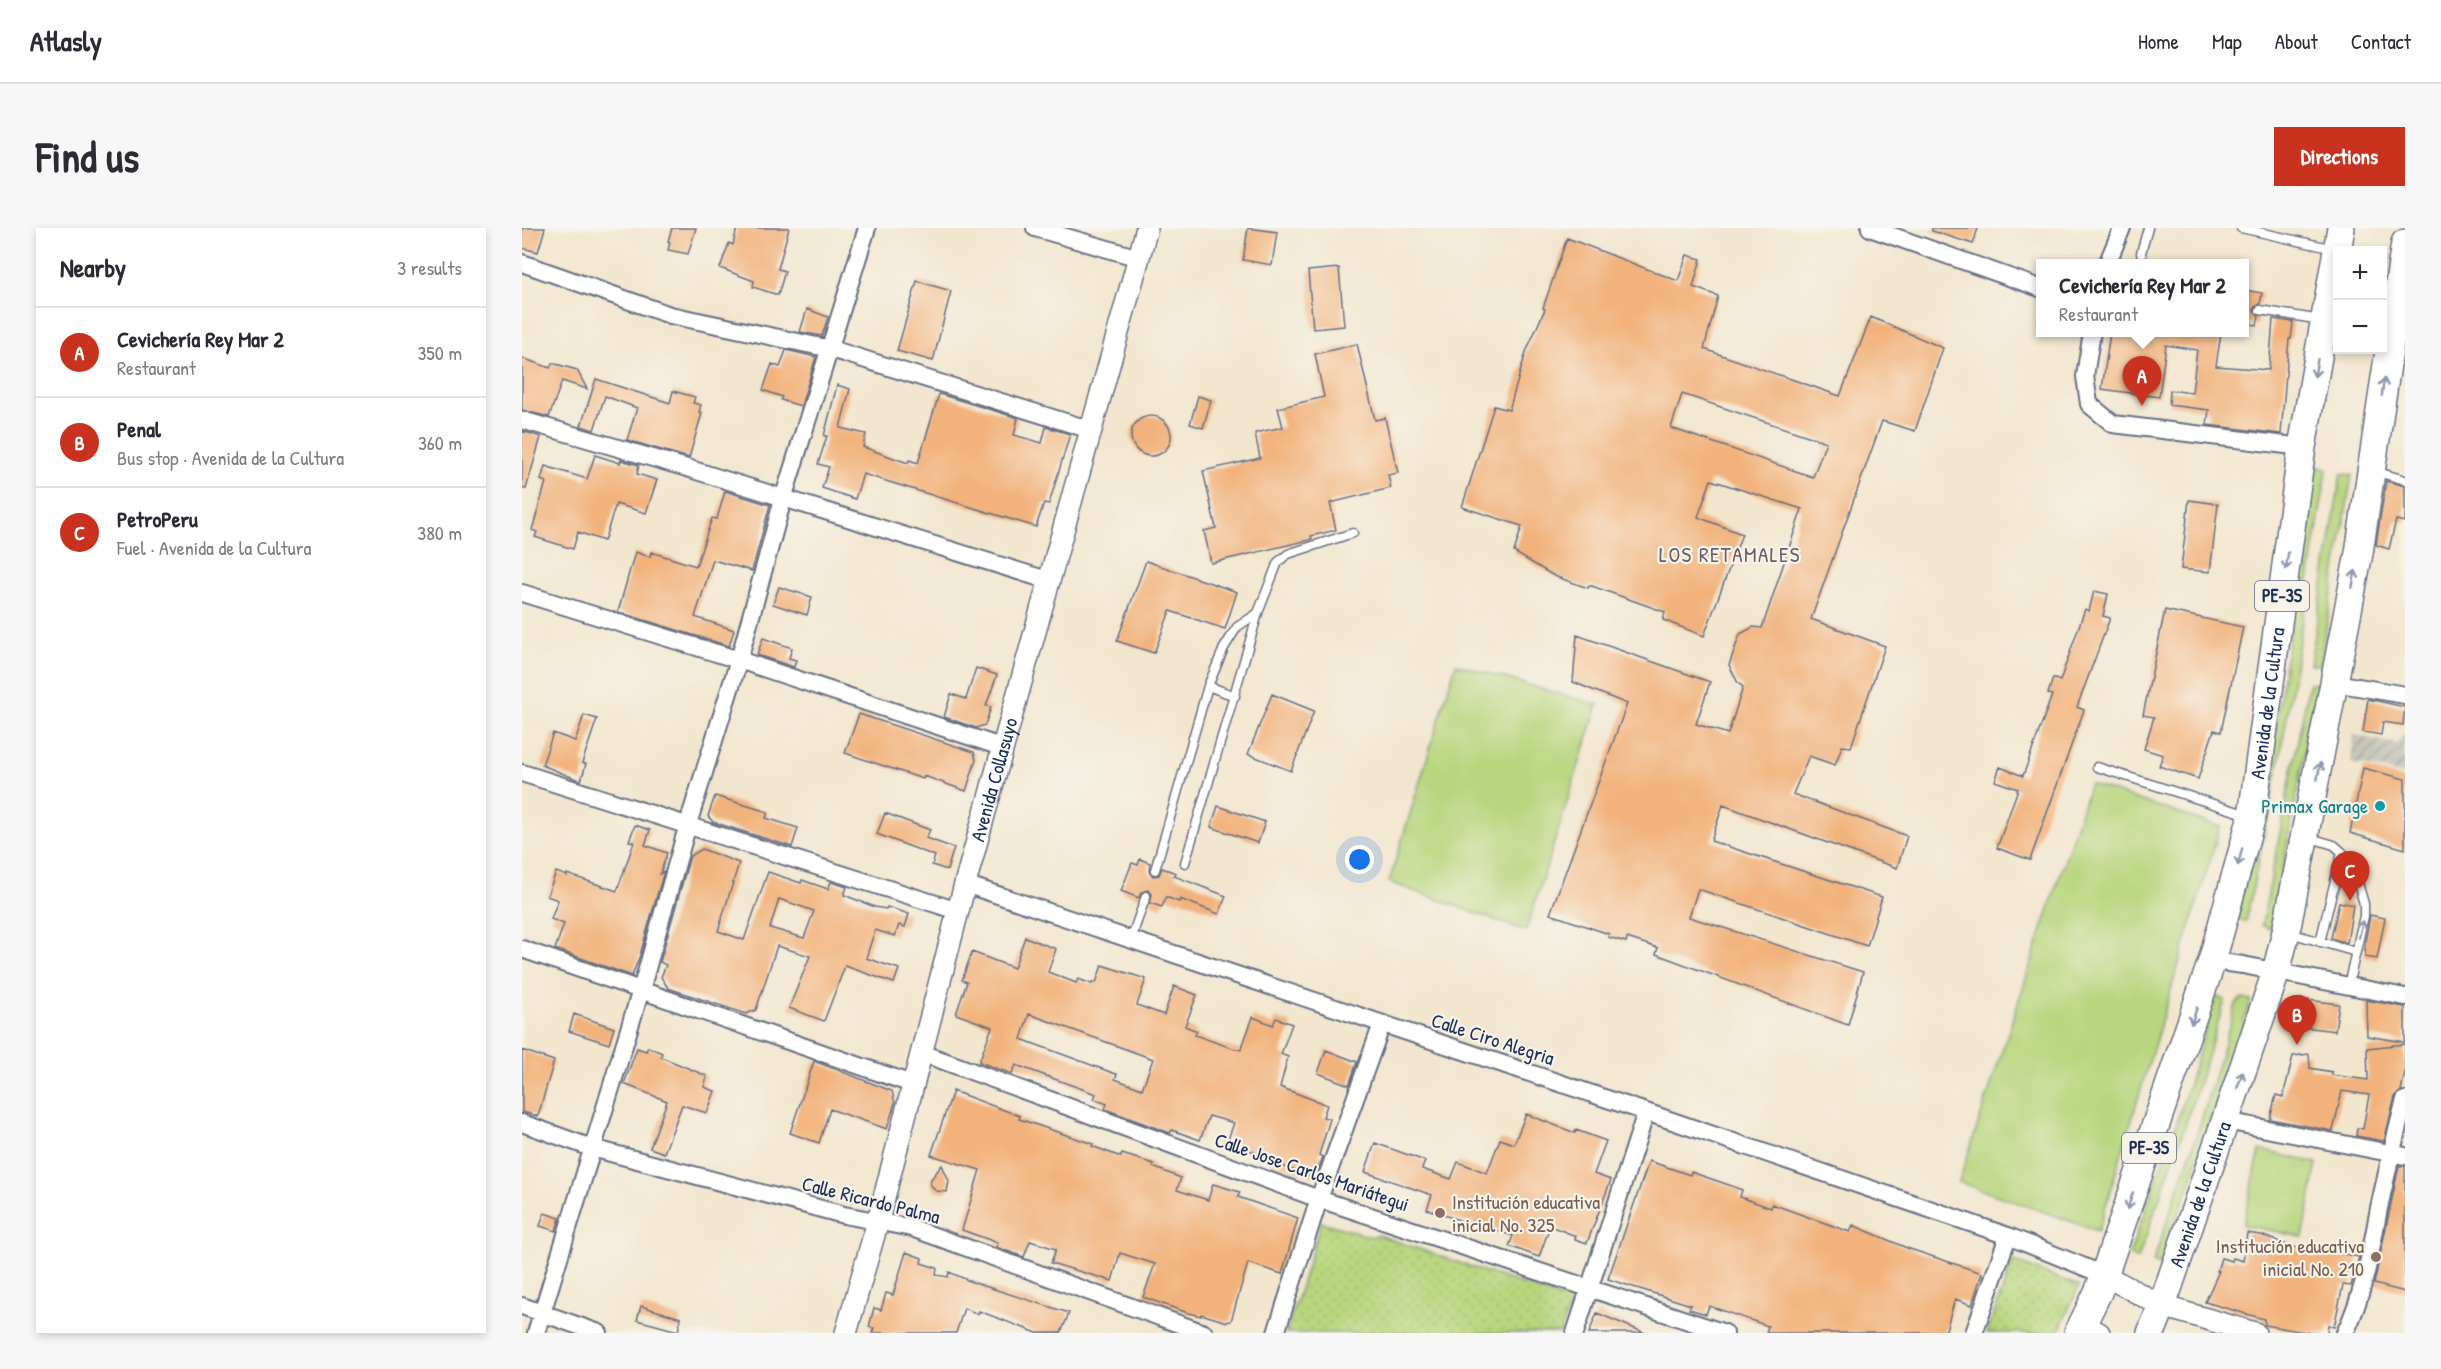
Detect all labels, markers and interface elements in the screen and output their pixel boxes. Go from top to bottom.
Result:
text: Atlasly [30,22,102,60]
text: Home [2138,27,2179,56]
text: Map [2212,27,2242,56]
text: About [2275,27,2318,56]
text: Contact [2351,27,2411,56]
button: Directions [2274,127,2405,186]
text: Find us [36,128,139,185]
map controls [2333,246,2387,354]
button: + [2333,246,2387,300]
text: Nearby [60,250,126,285]
text: 3 results [397,254,462,281]
popup [2036,259,2249,337]
text: Cevichería Rey Mar 2 [2059,270,2226,300]
text: Restaurant [2059,300,2138,327]
button: − [2333,300,2387,354]
text: Cevichería Rey Mar 2 [117,324,284,354]
text: A [75,339,84,366]
text: 350 m [417,339,462,366]
text: Restaurant [117,354,196,381]
pin: A [2122,356,2162,406]
one-way arrow [2310,358,2321,378]
one-way arrow [2378,377,2389,397]
text: Penal [117,414,161,444]
text: B [74,429,85,456]
text: 360 m [418,429,462,456]
text: Bus stop · Avenida de la Cultura [117,444,344,471]
text: PetroPeru [117,504,198,534]
text: C [74,519,85,546]
text: 380 m [417,519,462,546]
text: Fuel · Avenida de la Cultura [117,534,311,561]
district label: LOS RETAMALES [1659,540,1801,569]
one-way arrow [2281,551,2292,570]
one-way arrow [2349,570,2360,590]
road number: PE-3S [2255,581,2309,611]
street label: Avenida de la Cultura [2243,626,2290,780]
street label: Avenida Collasuyo [963,714,1024,844]
one-way arrow [2314,762,2325,781]
place label: Primax Garage [2261,792,2368,819]
marker: Primax Garage [2373,799,2387,813]
your location [1345,845,1374,874]
one-way arrow [2234,847,2246,866]
pin: C [2330,852,2370,901]
one-way arrow [2356,920,2368,939]
pin: B [2278,996,2316,1045]
street label: Calle Ciro Alegria [1428,1006,1558,1071]
one-way arrow [2187,1006,2198,1025]
one-way arrow [2235,1071,2246,1090]
street label: Avenida de la Cultura [2162,1118,2237,1271]
street label: Calle Jose Carlos Mariátegui [1211,1126,1413,1217]
road number: PE-3S [2122,1133,2176,1163]
street label: Calle Ricardo Palma [799,1169,943,1230]
place label: Institución educativa inicial No. 325 [1452,1188,1600,1238]
one-way arrow [2124,1191,2135,1210]
marker: Institución educativa inicial No. 325 [1433,1206,1447,1220]
place label: Institución educativa inicial No. 210 [2216,1232,2364,1282]
marker: Institución educativa inicial No. 210 [2369,1250,2383,1264]

